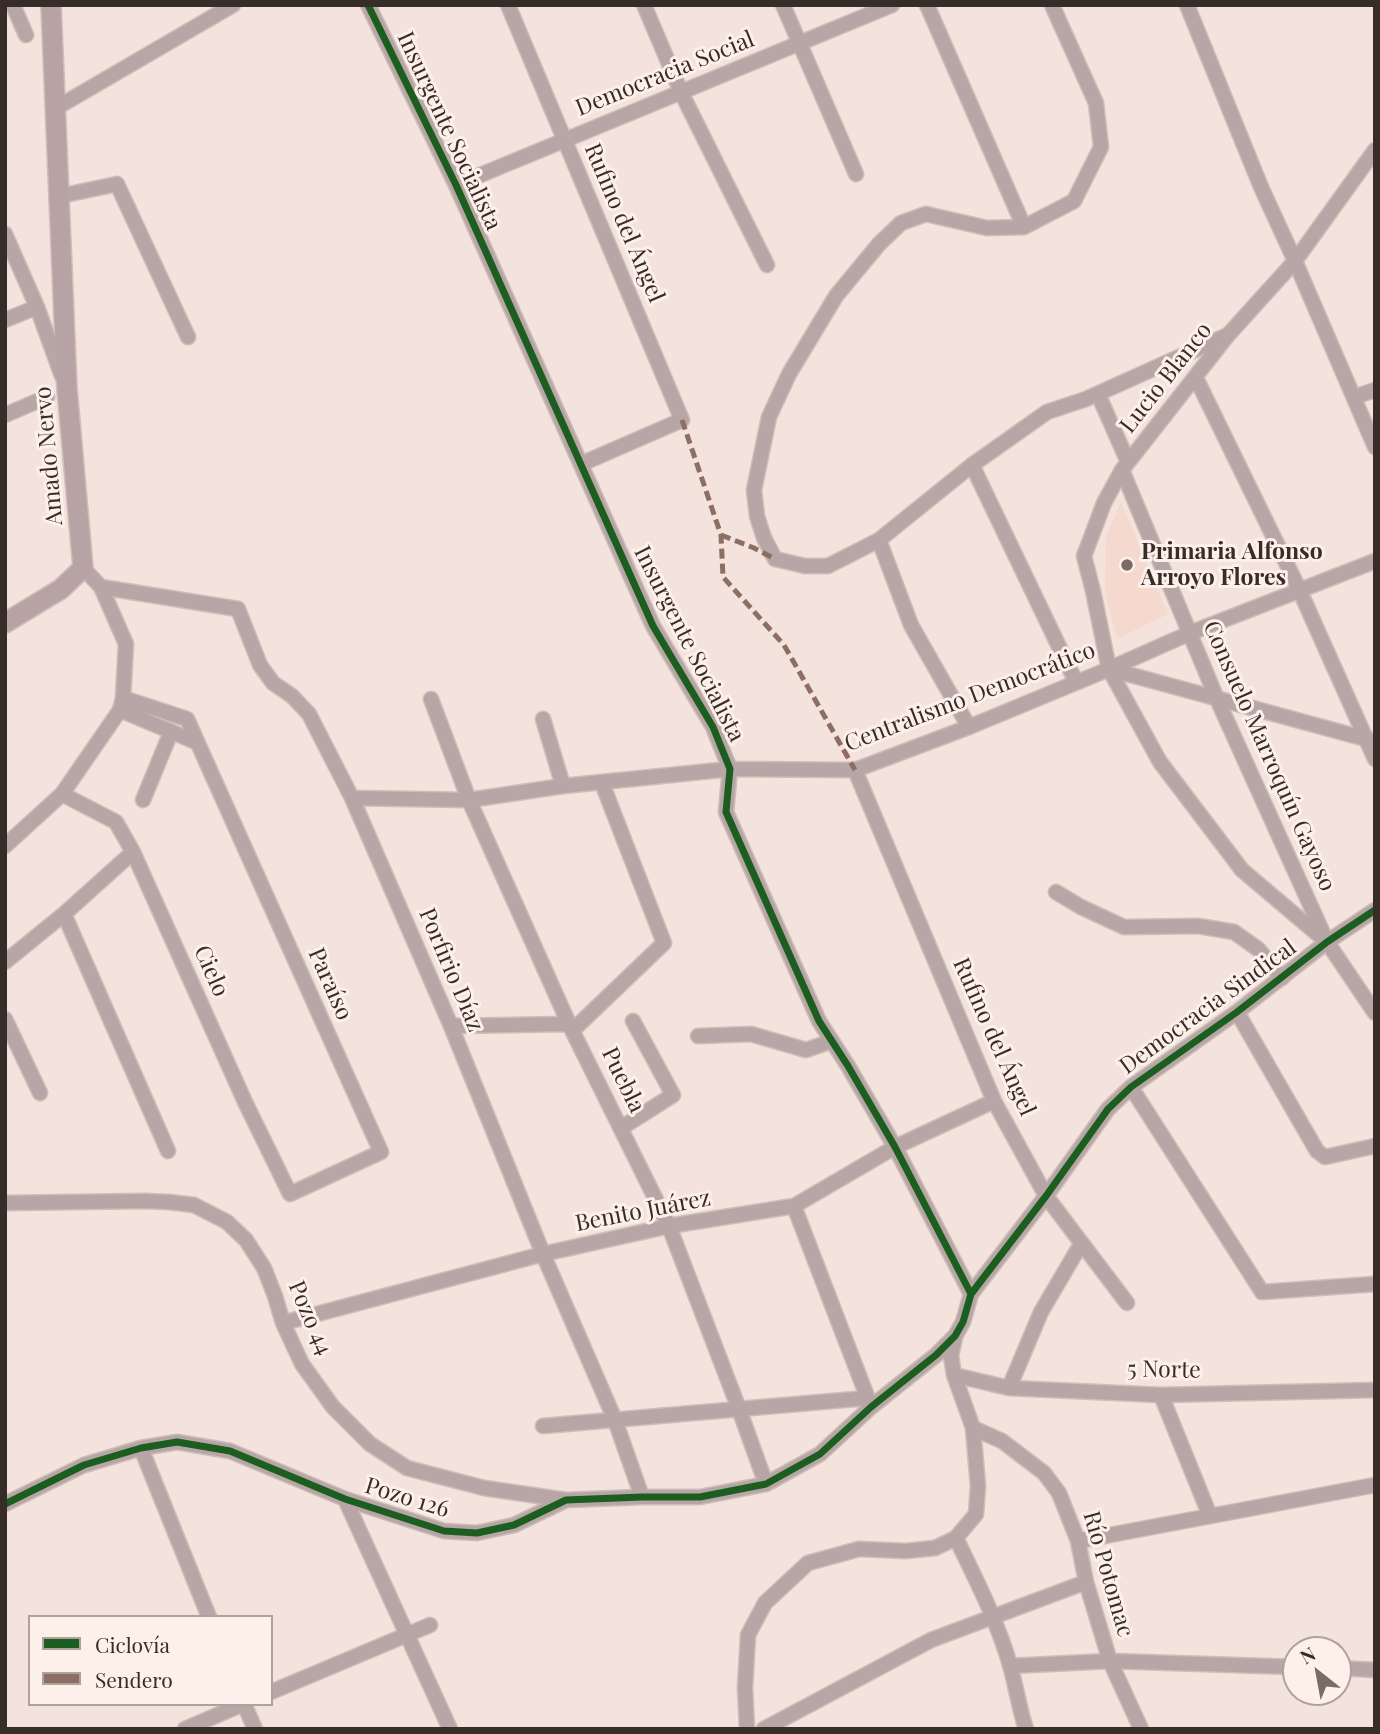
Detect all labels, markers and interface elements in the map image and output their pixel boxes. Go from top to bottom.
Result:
street label: Democracia Social [572,26,758,122]
street label: Insurgente Socialista [391,27,507,235]
street label: Rufino del Ángel [578,139,670,307]
street label: Lucio Blanco [1114,317,1218,439]
street label: Amado Nervo [29,385,69,527]
place label: Primaria Alfonso Arroyo Flores [1141,538,1323,592]
street label: Insurgente Socialista [628,542,750,746]
marker: Primaria Alfonso Arroyo Flores [1119,557,1135,573]
street label: Consuelo Marroquín Gayoso [1197,617,1341,895]
street label: Centralismo Democrático [841,636,1099,758]
street label: Porfirio Díaz [413,904,489,1036]
street label: Democracia Sindical [1114,934,1302,1080]
street label: Cielo [188,941,234,1001]
street label: Paraíso [302,944,358,1024]
street label: Rufino del Ángel [947,954,1041,1120]
street label: Puebla [595,1043,651,1117]
street label: Benito Juárez [573,1184,713,1238]
street label: Pozo 44 [282,1277,338,1359]
street label: 5 Norte [1127,1356,1201,1384]
street label: Pozo 126 [362,1472,452,1524]
street label: Río Potomac [1077,1508,1139,1640]
legend [28,1615,273,1706]
text: Ciclovía [95,1630,170,1658]
north arrow [1282,1636,1352,1706]
text: N [1295,1640,1320,1669]
text: Sendero [95,1665,173,1693]

